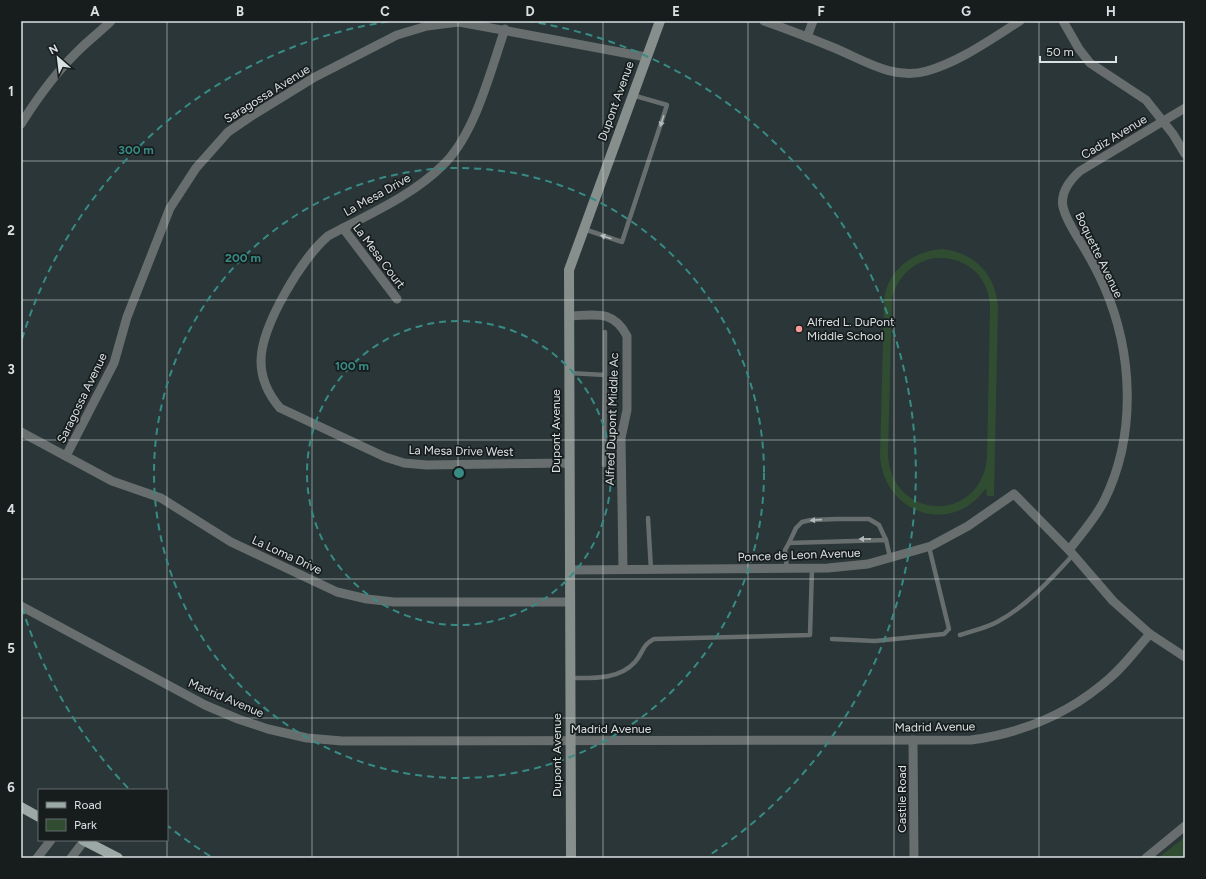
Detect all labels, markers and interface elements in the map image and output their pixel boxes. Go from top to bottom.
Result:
text: A [90,4,100,19]
text: B [236,4,244,19]
text: C [380,4,390,19]
text: D [525,4,535,19]
text: E [672,4,680,19]
text: F [817,4,825,19]
text: G [961,4,971,19]
text: H [1106,4,1116,19]
north arrow [38,38,78,78]
scale bar [1040,38,1116,64]
text: N [47,42,60,57]
text: 50 m [1046,45,1074,59]
street label: Dupont Avenue [595,59,637,143]
street label: Saragossa Avenue [222,62,313,126]
text: 1 [8,84,14,99]
street label: Cadiz Avenue [1079,112,1150,162]
one-way arrow [659,115,665,127]
text: 300 m [118,143,154,157]
street label: La Mesa Drive [341,171,413,219]
street label: Boquette Avenue [1072,210,1126,301]
street label: La Mesa Court [350,221,408,292]
text: 2 [7,223,15,238]
one-way arrow [599,233,611,239]
text: 200 m [225,251,261,265]
place label: Alfred L. DuPont Middle School [807,315,895,343]
marker: Alfred L. DuPont Middle School [794,324,804,334]
street label: Saragossa Avenue [54,350,110,445]
street label: Alfred Dupont Middle Ac [603,352,621,486]
text: 100 m [335,359,369,373]
text: 3 [7,362,15,377]
street label: Dupont Avenue [549,389,563,473]
street label: La Mesa Drive West [408,443,514,459]
centre of rings [452,466,466,480]
text: 4 [7,502,15,517]
one-way arrow [810,516,822,523]
street label: La Loma Drive [250,533,325,577]
one-way arrow [858,536,871,542]
street label: Ponce de Leon Avenue [737,546,861,564]
text: 5 [7,641,15,656]
street label: Madrid Avenue [186,676,266,720]
street label: Dupont Avenue [550,713,564,797]
street label: Madrid Avenue [895,719,976,735]
street label: Madrid Avenue [571,722,652,736]
street label: Castile Road [895,765,909,833]
text: 6 [7,780,15,795]
legend [38,789,168,841]
text: Road [74,798,102,812]
text: Park [74,818,97,832]

